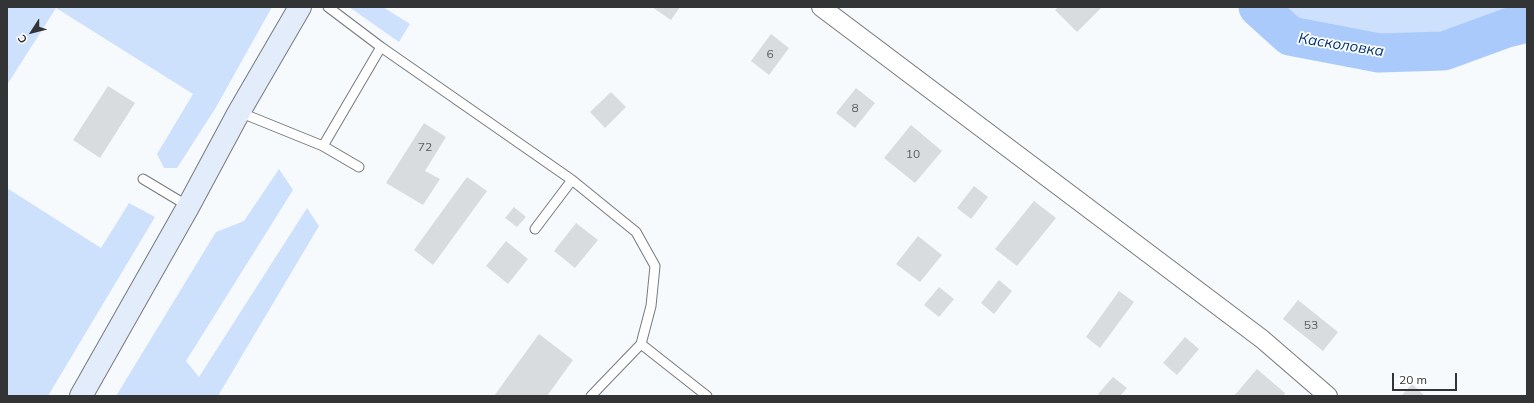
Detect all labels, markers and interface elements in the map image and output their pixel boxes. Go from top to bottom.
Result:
north arrow [12,12,52,52]
water label: Касколовка [1297,29,1385,61]
text: С [14,32,30,46]
house number: 6 [766,47,774,61]
house number: 8 [851,101,859,115]
house number: 72 [418,140,432,154]
house number: 10 [906,147,920,161]
house number: 53 [1304,318,1318,332]
scale bar [1394,365,1459,391]
text: 20 m [1399,372,1427,387]

